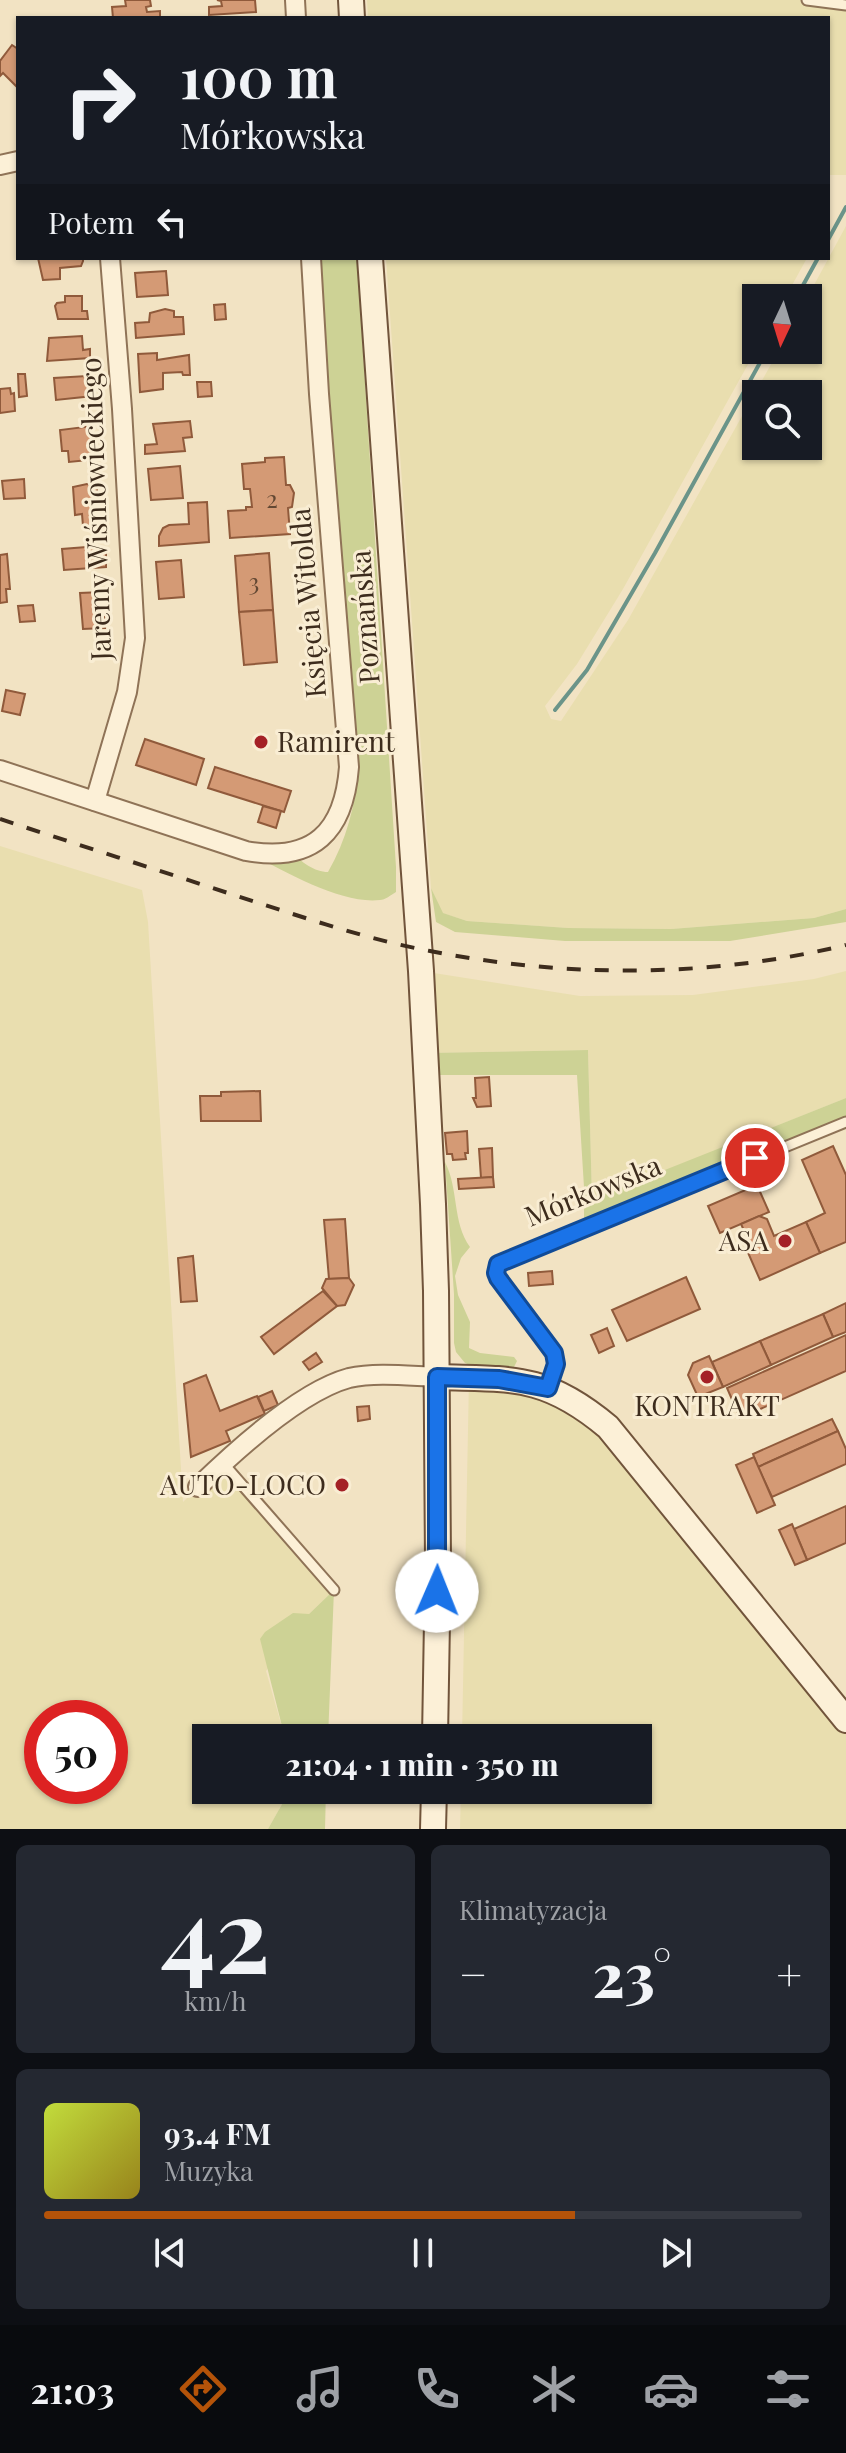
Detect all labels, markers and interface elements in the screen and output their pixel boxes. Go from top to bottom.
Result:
text: 100 m [180,38,337,113]
icon: right [48,48,152,152]
text: Mórkowska [180,110,365,158]
icon: left [150,200,194,244]
text: Potem [48,202,134,242]
north arrow [742,284,822,364]
map controls [742,284,822,460]
street label: Jaremy Wiśniowieckiego [71,357,118,662]
button: search [742,380,822,460]
house number: 2 [266,482,278,514]
street label: Księcia Witolda [280,507,333,700]
street label: Poznańska [340,549,387,685]
house number: 3 [249,565,259,597]
place label: Ramirent [277,722,396,759]
marker: Ramirent [252,733,270,751]
pin [721,1124,789,1192]
icon: arrive [733,1136,777,1180]
street label: Mórkowska [519,1145,666,1234]
place label: ASA [718,1221,769,1258]
marker: ASA [776,1232,794,1250]
marker: KONTRAKT [698,1368,716,1386]
place label: KONTRAKT [634,1386,780,1423]
place label: AUTO-LOCO [159,1465,326,1502]
marker: AUTO-LOCO [333,1476,351,1494]
position arrow [395,1549,479,1633]
speed limit sign: 50 [24,1700,128,1804]
text: 21:04 · 1 min · 350 m [285,1744,559,1784]
text: 42 [161,1861,270,2000]
text: Klimatyzacja [459,1892,607,1927]
text: 23° [592,1932,671,2012]
text: − [459,1943,487,2002]
text: + [776,1943,802,2002]
text: km/h [184,1983,247,2018]
text: 93.4 FM [164,2113,271,2153]
text: Muzyka [164,2153,253,2188]
icon: previous [148,2231,192,2275]
icon: pause [401,2231,445,2275]
icon: next [654,2231,698,2275]
icon: directions [175,2361,231,2417]
icon: music [292,2361,348,2417]
icon: phone [409,2361,465,2417]
icon: climate [526,2361,582,2417]
icon: car [643,2361,699,2417]
icon: filters [760,2361,816,2417]
text: 21:03 [30,2365,114,2413]

